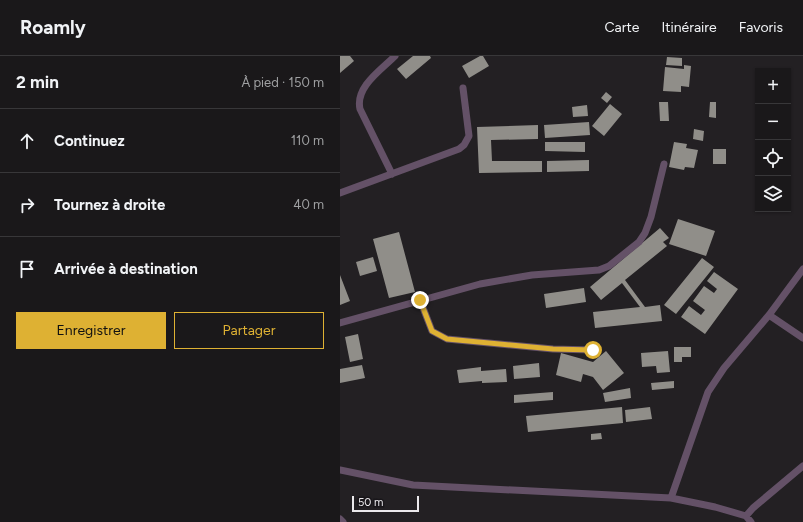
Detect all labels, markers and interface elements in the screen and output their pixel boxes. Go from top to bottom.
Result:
text: Roamly [20,16,86,39]
text: Carte [605,19,639,36]
text: Itinéraire [661,19,717,36]
text: Favoris [739,19,783,36]
map controls [755,68,791,212]
button: + [755,68,791,104]
text: 2 min [16,72,59,92]
text: À pied · 150 m [241,75,324,90]
button: − [755,104,791,140]
icon: ahead [16,130,38,152]
text: Continuez [54,132,125,150]
text: 110 m [291,133,324,148]
button: locate [755,140,791,176]
button: layers [755,176,791,212]
icon: right [16,194,38,216]
text: Tournez à droite [54,196,165,214]
text: 40 m [293,197,324,212]
icon: arrive [16,258,38,280]
text: Arrivée à destination [54,260,198,278]
route end [411,291,429,309]
button: Enregistrer [16,312,166,349]
button: Partager [174,312,324,349]
route start [584,341,602,359]
scale bar [352,494,419,513]
text: 50 m [358,496,383,509]

